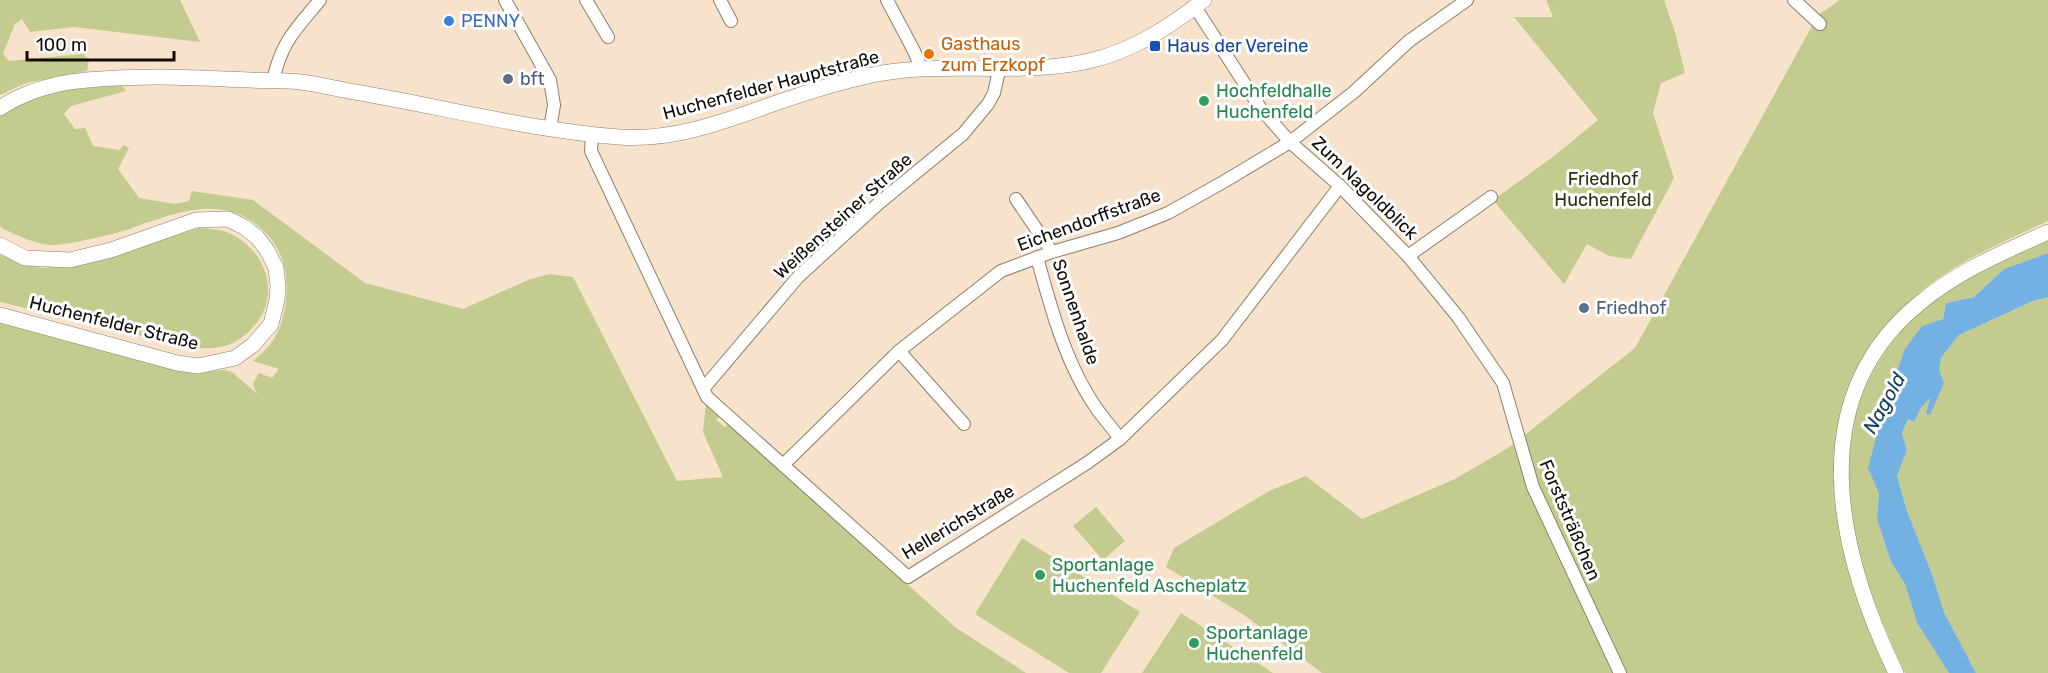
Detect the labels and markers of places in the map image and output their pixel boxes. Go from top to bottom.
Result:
place label: PENNY [461,10,520,32]
marker: PENNY [442,14,456,28]
place label: Gasthaus zum Erzkopf [941,33,1045,76]
place label: Haus der Vereine [1167,35,1308,57]
marker: Haus der Vereine [1148,39,1162,53]
marker: Gasthaus zum Erzkopf [922,47,936,61]
place label: bft [520,68,545,90]
marker: bft [501,72,515,86]
place label: Hochfeldhalle Huchenfeld [1216,80,1332,123]
marker: Hochfeldhalle Huchenfeld [1197,94,1211,108]
place label: Friedhof [1596,297,1666,319]
marker: Friedhof [1577,301,1591,315]
place label: Sportanlage Huchenfeld Ascheplatz [1052,554,1247,597]
marker: Sportanlage Huchenfeld Ascheplatz [1033,568,1047,582]
place label: Sportanlage Huchenfeld [1206,622,1308,665]
marker: Sportanlage Huchenfeld [1187,636,1201,650]

